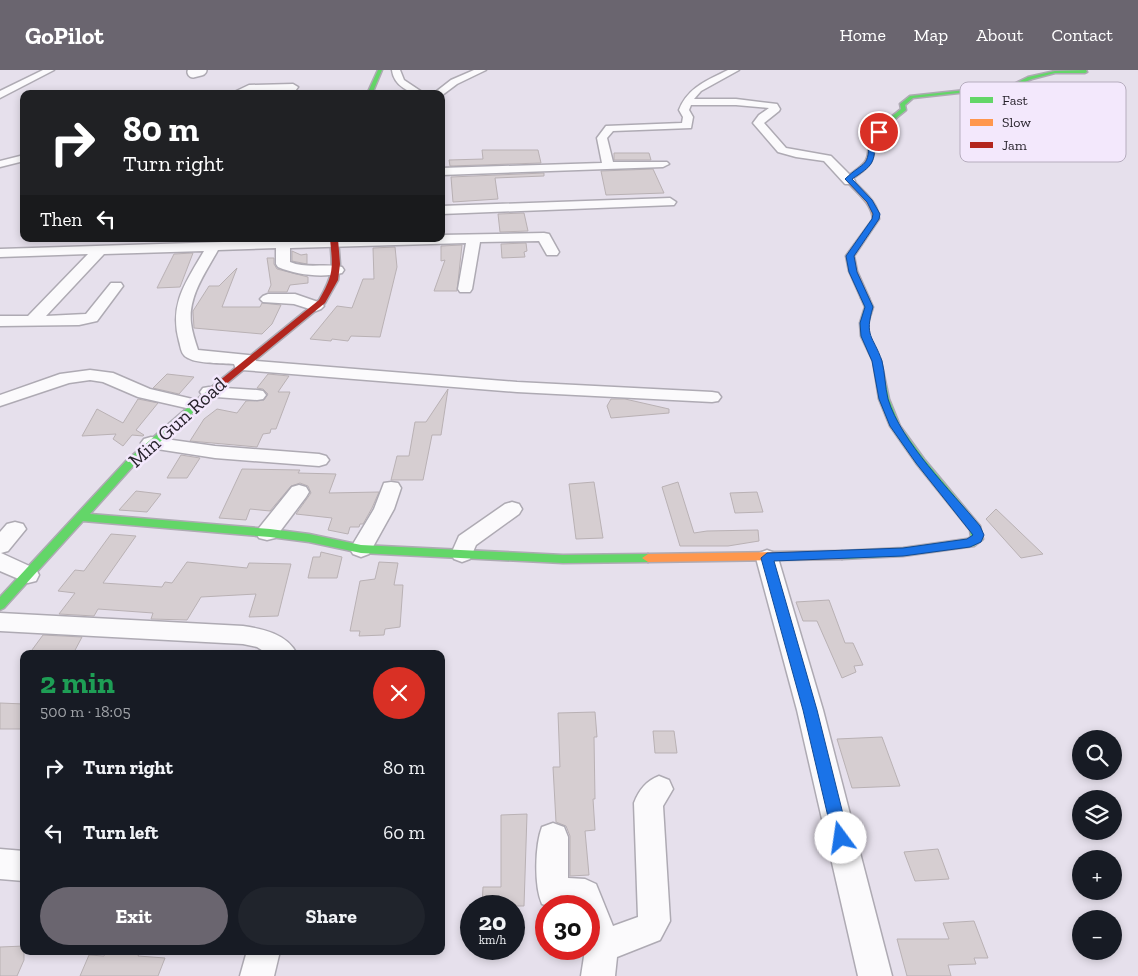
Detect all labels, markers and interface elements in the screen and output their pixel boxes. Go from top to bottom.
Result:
text: GoPilot [25,21,104,50]
text: Home [839,24,886,46]
text: Map [914,24,948,46]
text: About [976,24,1023,46]
text: Contact [1051,24,1113,46]
legend [960,82,1126,162]
text: Fast [1002,92,1029,109]
text: 80 m [123,108,199,150]
icon: right [40,110,105,175]
pin [858,111,900,153]
text: Slow [1002,114,1031,131]
icon: arrive [865,118,893,146]
text: Jam [1002,137,1027,154]
text: Turn right [123,150,224,177]
icon: left [92,205,120,233]
text: Then [40,208,82,231]
street label: Min Gun Road [123,372,231,472]
text: 2 min [40,665,115,701]
button: close [373,667,425,719]
text: 500 m · 18:05 [40,702,131,721]
map controls [1072,730,1122,960]
button: search [1072,730,1122,780]
icon: right [40,754,68,782]
text: Turn right [83,756,173,779]
text: 80 m [383,756,425,779]
button: layers [1072,790,1122,840]
position arrow [814,811,866,863]
icon: left [40,819,68,847]
text: Turn left [83,821,158,844]
text: 60 m [383,821,425,844]
button: + [1072,850,1122,900]
button: Exit [40,887,228,945]
button: Share [238,887,425,945]
speed limit sign: 30 [535,895,600,960]
text: 20 [479,906,506,936]
button: − [1072,910,1122,960]
text: km/h [479,933,506,947]

